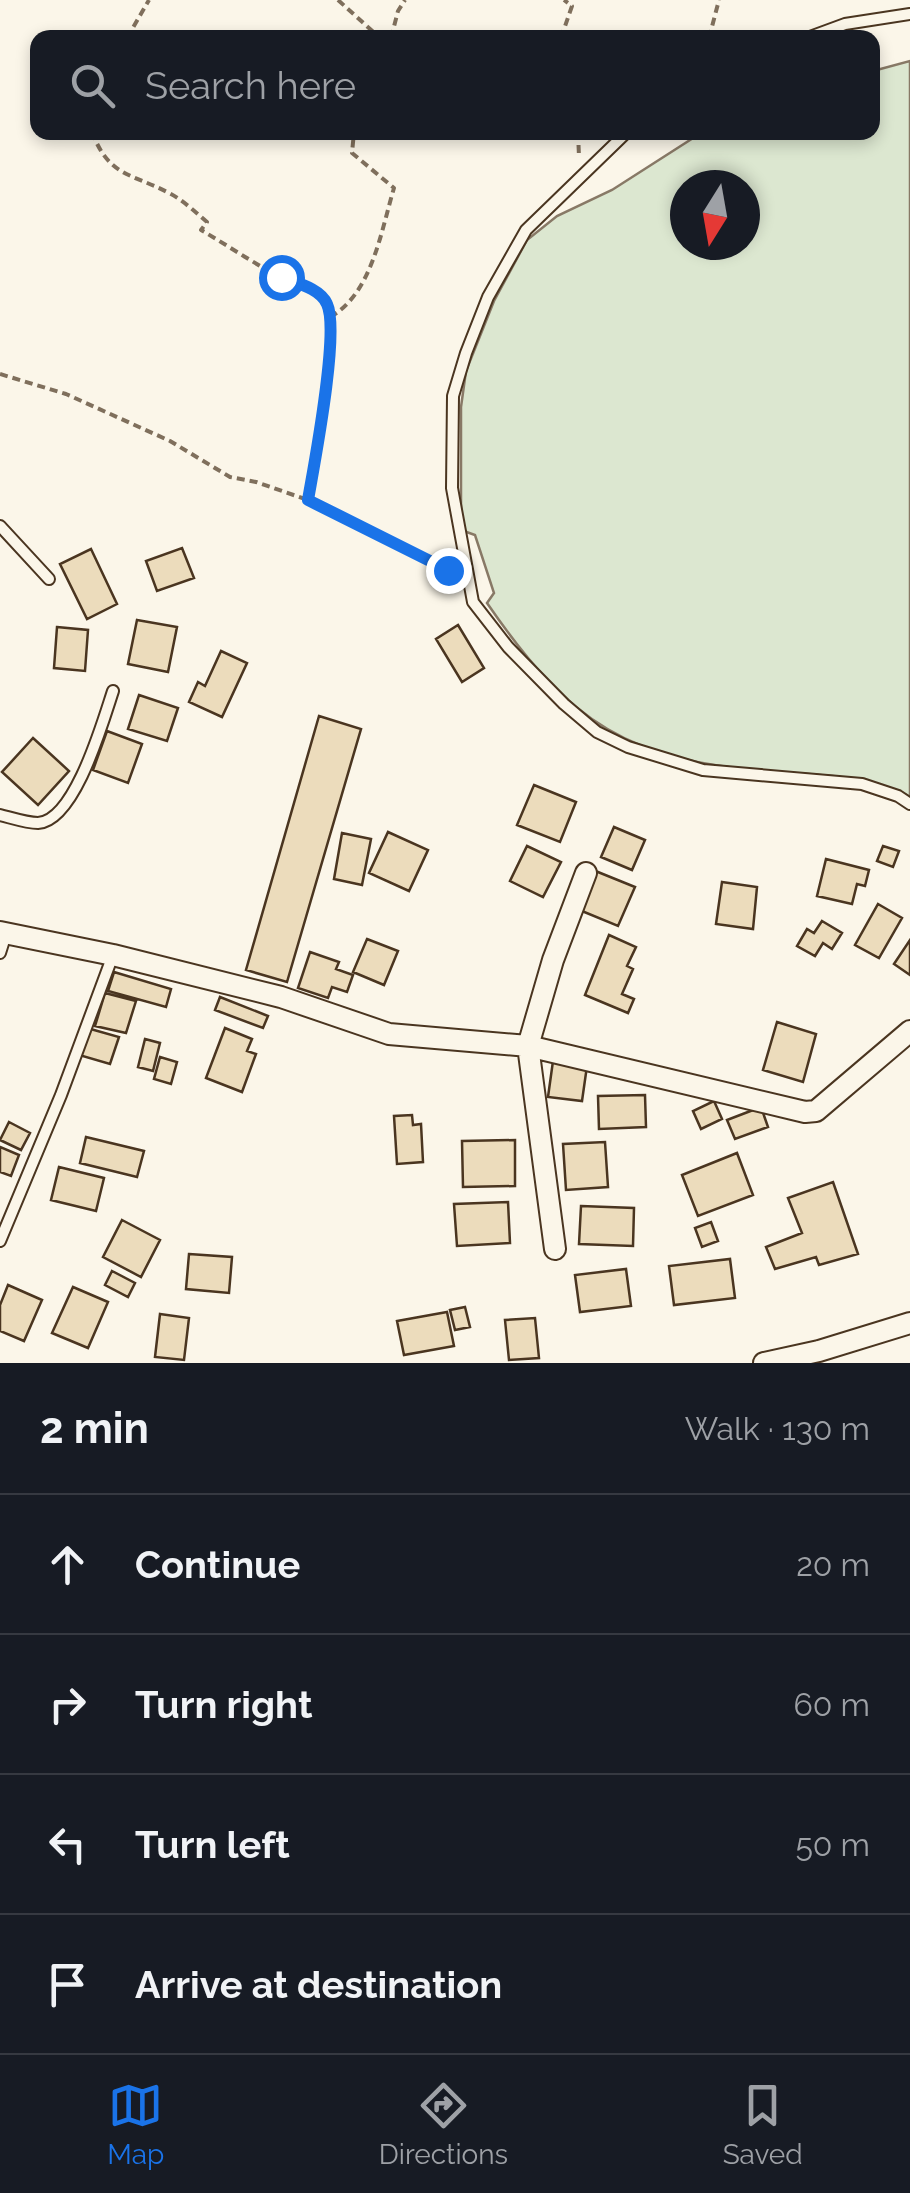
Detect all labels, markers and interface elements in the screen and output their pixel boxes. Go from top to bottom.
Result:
search box [30,30,880,140]
icon: search [65,58,120,113]
text: Search here [145,63,356,108]
north arrow [670,170,760,260]
route start [259,255,305,301]
route end [426,548,472,594]
text: 2 min [40,1404,149,1453]
text: Walk · 130 m [685,1410,870,1447]
icon: ahead [40,1537,95,1592]
text: Continue [135,1542,300,1587]
text: 20 m [796,1546,870,1583]
icon: right [40,1677,95,1732]
text: Turn right [135,1682,312,1727]
text: 60 m [794,1686,870,1723]
icon: left [40,1817,95,1872]
text: Turn left [135,1822,290,1867]
text: 50 m [795,1826,870,1863]
icon: arrive [40,1957,95,2012]
text: Arrive at destination [135,1962,502,2007]
tab: Map [107,2078,164,2171]
tab: Directions [379,2078,508,2171]
tab: Saved [723,2078,803,2171]

